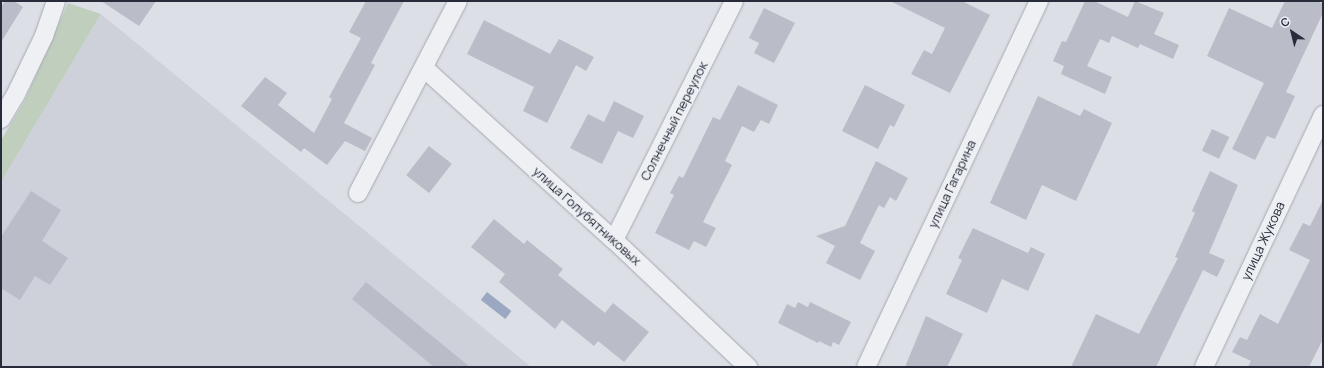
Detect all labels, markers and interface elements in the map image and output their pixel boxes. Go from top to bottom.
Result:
north arrow [1272,12,1312,52]
text: С [1277,13,1292,30]
street label: Солнечный переулок [637,59,711,183]
street label: улица Гагарина [925,137,979,231]
street label: улица Голубятниковых [530,163,644,269]
street label: улица Жукова [1238,199,1288,283]

